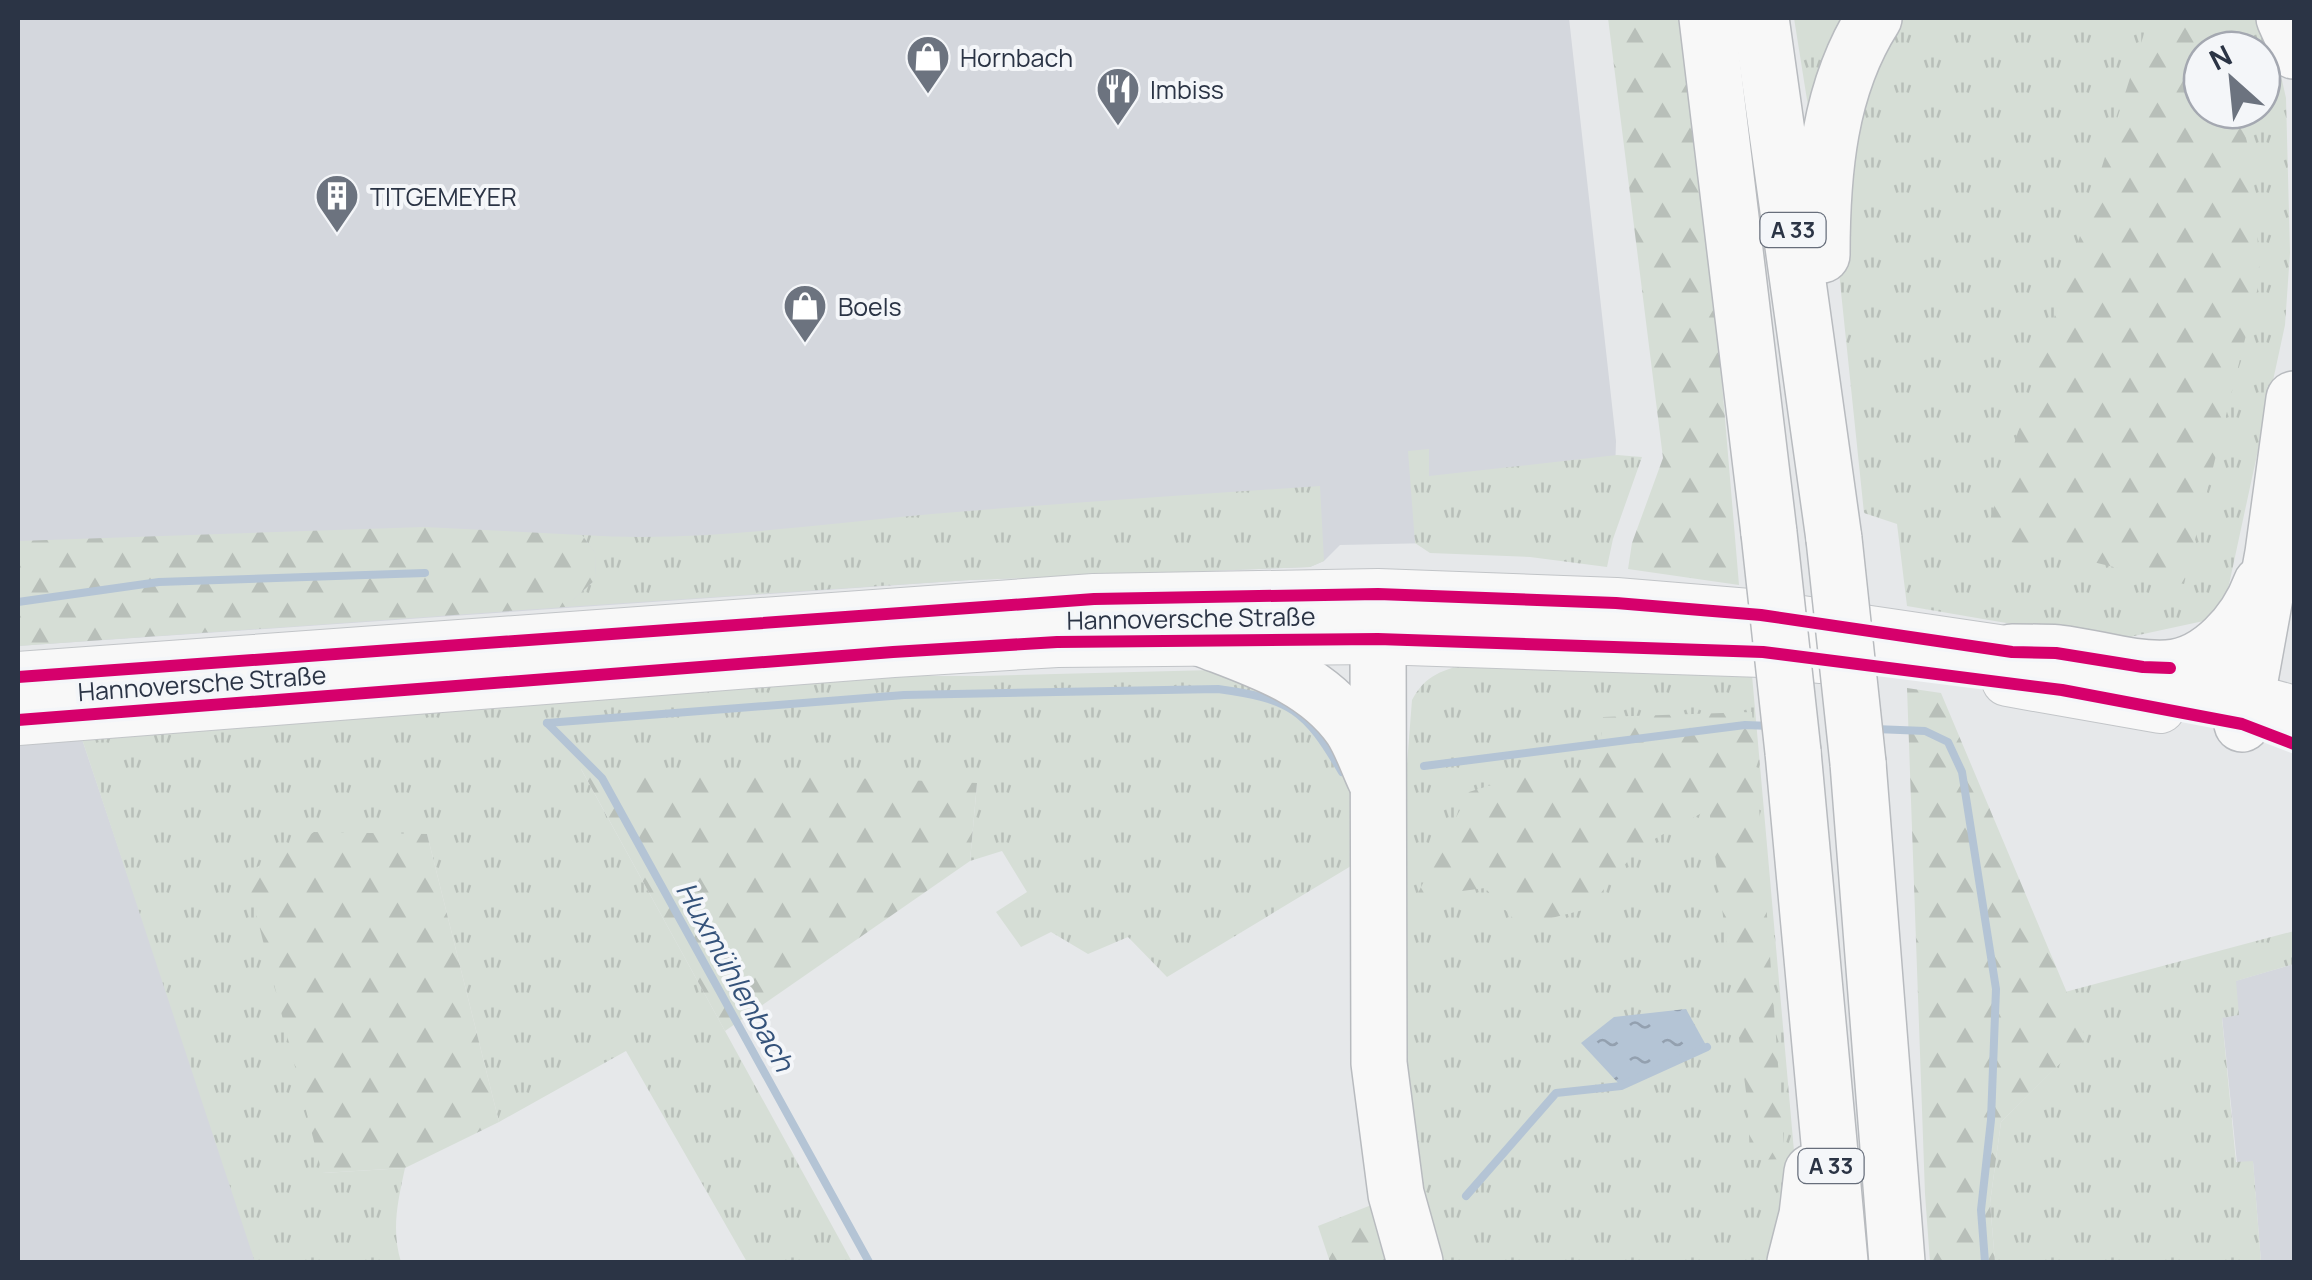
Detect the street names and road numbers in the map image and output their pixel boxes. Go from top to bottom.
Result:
road number: A 33 [1760,213,1826,247]
street label: Hannoversche Straße [1066,598,1316,638]
street label: Hannoversche Straße [77,657,327,709]
road number: A 33 [1798,1149,1864,1183]

